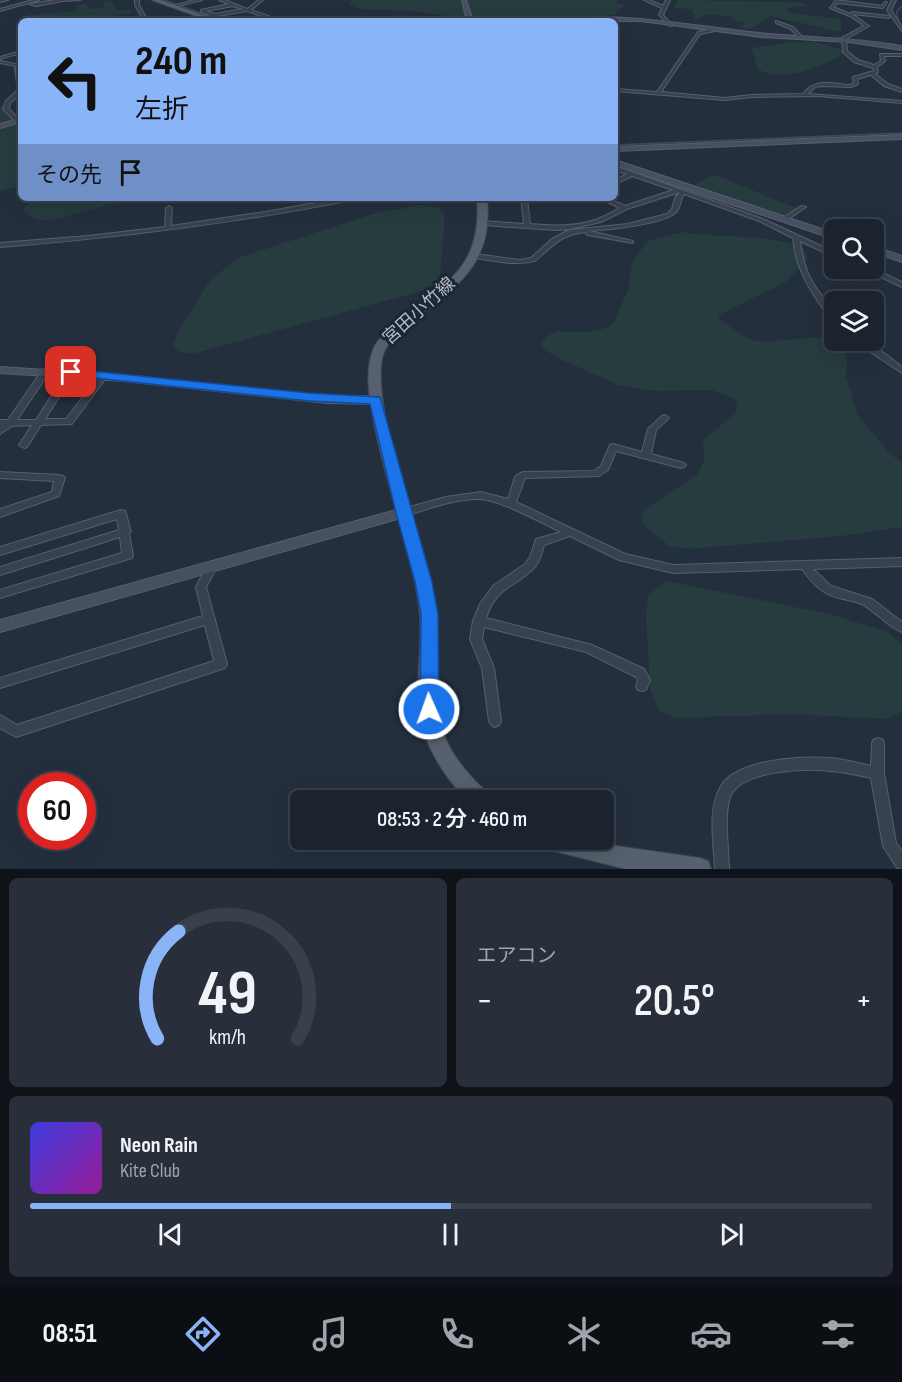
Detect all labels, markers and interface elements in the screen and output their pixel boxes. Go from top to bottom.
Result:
text: 240 m [135,36,227,87]
icon: left [36,42,114,120]
text: 左折 [135,94,189,126]
icon: arrive [114,156,147,189]
text: その先 [36,162,102,189]
map controls [824,219,884,351]
button: search [824,219,884,279]
street label: 宮田小竹線 [379,273,459,349]
button: layers [824,291,884,351]
pin [45,346,96,397]
icon: arrive [54,355,87,388]
position arrow [397,677,461,741]
speed limit sign: 60 [18,772,96,850]
text: 08:53 · 2 分 · 460 m [377,806,527,833]
text: エアコン [477,944,557,968]
text: 49 [198,957,257,1032]
text: 20.5° [634,974,715,1029]
text: − [477,981,493,1021]
text: + [856,981,872,1021]
text: km/h [209,1026,246,1051]
text: Neon Rain [120,1132,198,1159]
text: Kite Club [120,1159,180,1183]
icon: previous [154,1218,187,1251]
icon: pause [434,1218,467,1251]
icon: next [715,1218,748,1251]
icon: directions [182,1313,224,1355]
icon: music [309,1313,351,1355]
icon: phone [436,1313,478,1355]
icon: climate [563,1313,605,1355]
icon: car [690,1313,732,1355]
icon: filters [817,1313,859,1355]
text: 08:51 [43,1318,97,1350]

